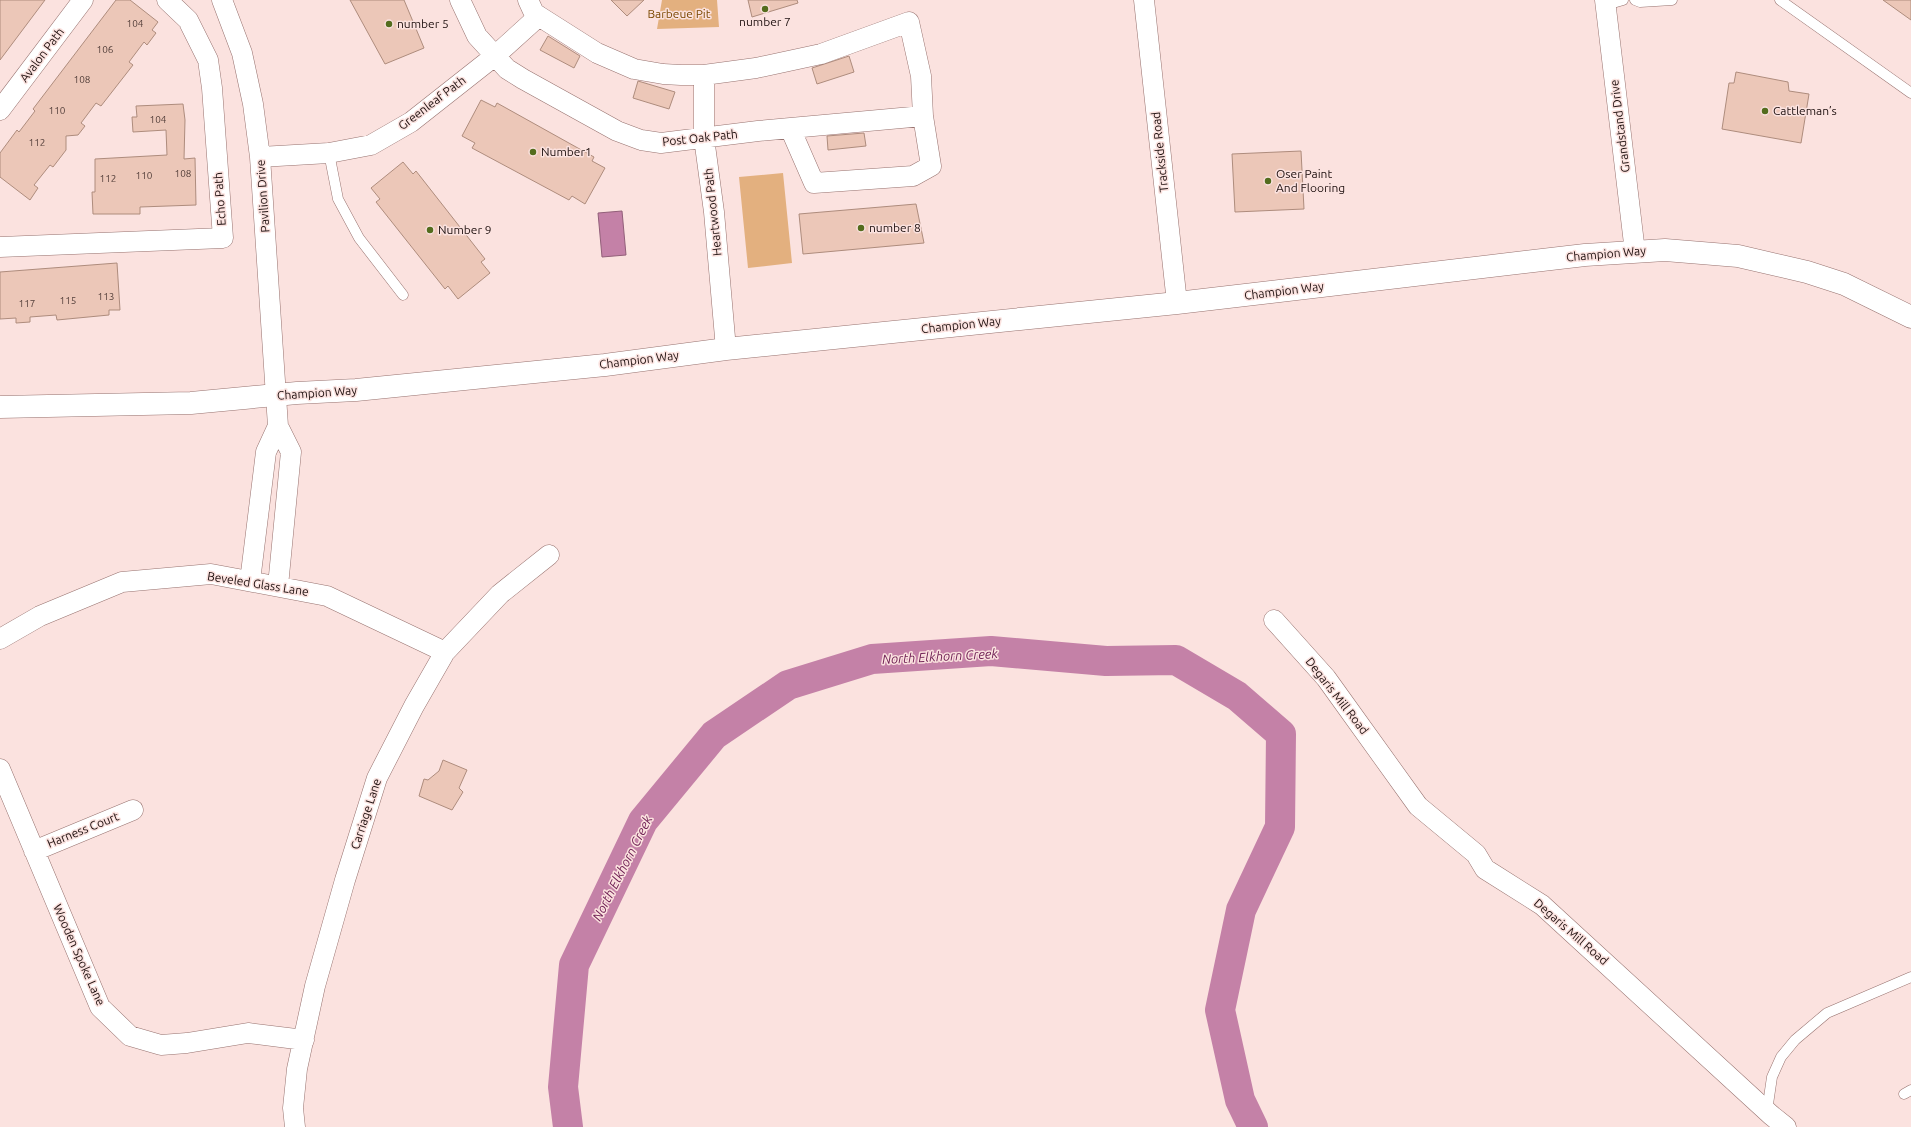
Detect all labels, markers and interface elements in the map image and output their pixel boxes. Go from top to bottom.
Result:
marker: number 7 [760,4,770,14]
park label: Barbeue Pit [647,7,711,20]
place label: number 7 [739,15,791,28]
place label: number 5 [397,17,449,30]
house number: 104 [127,18,144,29]
marker: number 5 [384,19,394,29]
street label: Avalon Path [17,25,66,84]
house number: 106 [97,44,114,55]
street label: Greenleaf Path [396,73,468,132]
house number: 108 [74,74,91,85]
street label: Grandstand Drive [1607,79,1632,173]
place label: Cattleman’s [1773,104,1837,117]
house number: 110 [49,105,66,116]
marker: Cattleman’s [1760,106,1770,116]
street label: Trackside Road [1149,111,1170,193]
house number: 104 [150,114,167,125]
street label: Post Oak Path [662,127,738,148]
house number: 112 [29,137,45,148]
place label: Number1 [541,145,592,158]
marker: Number1 [528,147,538,157]
street label: Pavilion Drive [253,159,272,233]
street label: Heartwood Path [701,167,724,257]
place label: Oser Paint And Flooring [1276,167,1345,194]
house number: 108 [175,168,192,179]
house number: 110 [136,170,153,181]
street label: Echo Path [211,172,228,226]
house number: 112 [100,173,116,184]
marker: Oser Paint And Flooring [1263,176,1273,186]
place label: number 8 [869,221,921,234]
place label: Number 9 [438,223,492,236]
marker: number 8 [856,223,866,233]
marker: Number 9 [425,225,435,235]
street label: Champion Way [1565,244,1647,263]
street label: Champion Way [1243,279,1325,302]
house number: 113 [98,291,114,302]
house number: 115 [60,295,76,306]
house number: 117 [19,298,35,309]
street label: Champion Way [920,314,1002,335]
street label: Champion Way [598,348,680,371]
street label: Champion Way [277,383,358,402]
street label: Beveled Glass Lane [206,569,310,598]
water label: North Elkhorn Creek [882,646,999,666]
street label: Degaris Mill Road [1303,655,1371,737]
street label: Carriage Lane [348,777,383,851]
street label: Harness Court [45,809,121,850]
water label: North Elkhorn Creek [589,813,655,923]
street label: Degaris Mill Road [1532,896,1611,967]
street label: Wooden Spoke Lane [51,902,108,1007]

